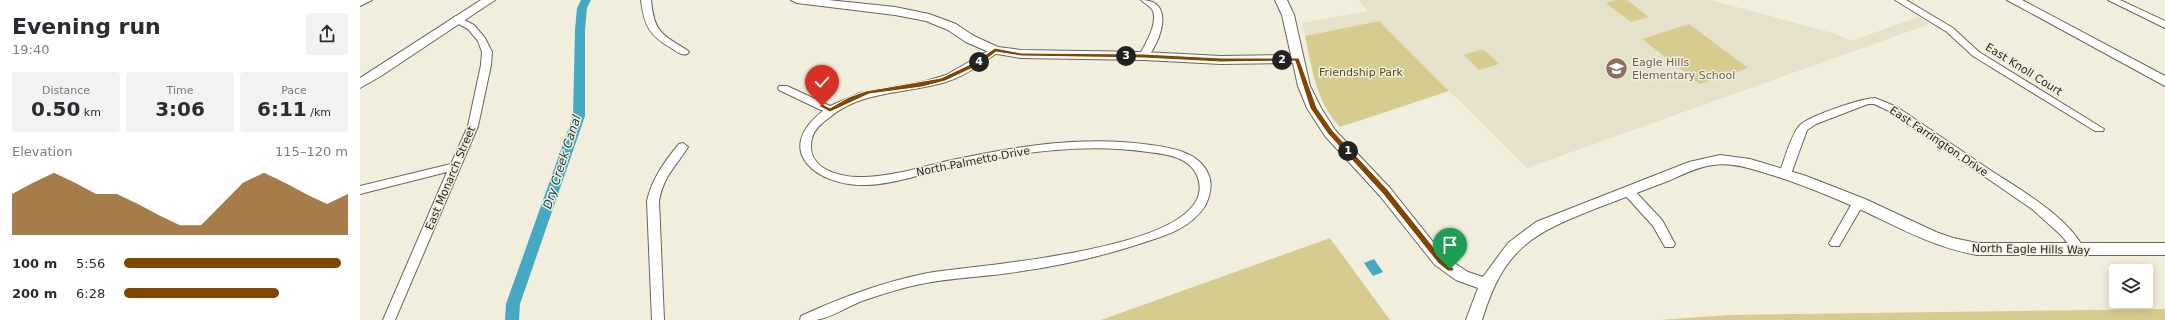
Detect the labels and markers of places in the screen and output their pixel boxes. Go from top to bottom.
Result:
pin: 3 [1116,46,1136,66]
pin: 2 [1272,50,1292,70]
pin: 4 [969,52,989,72]
school or university icon: Eagle Hills Elementary School [1604,55,1630,81]
place label: Eagle Hills Elementary School [1632,56,1735,82]
pin [805,65,839,106]
pin: 1 [1338,141,1358,161]
pin [1433,228,1467,269]

